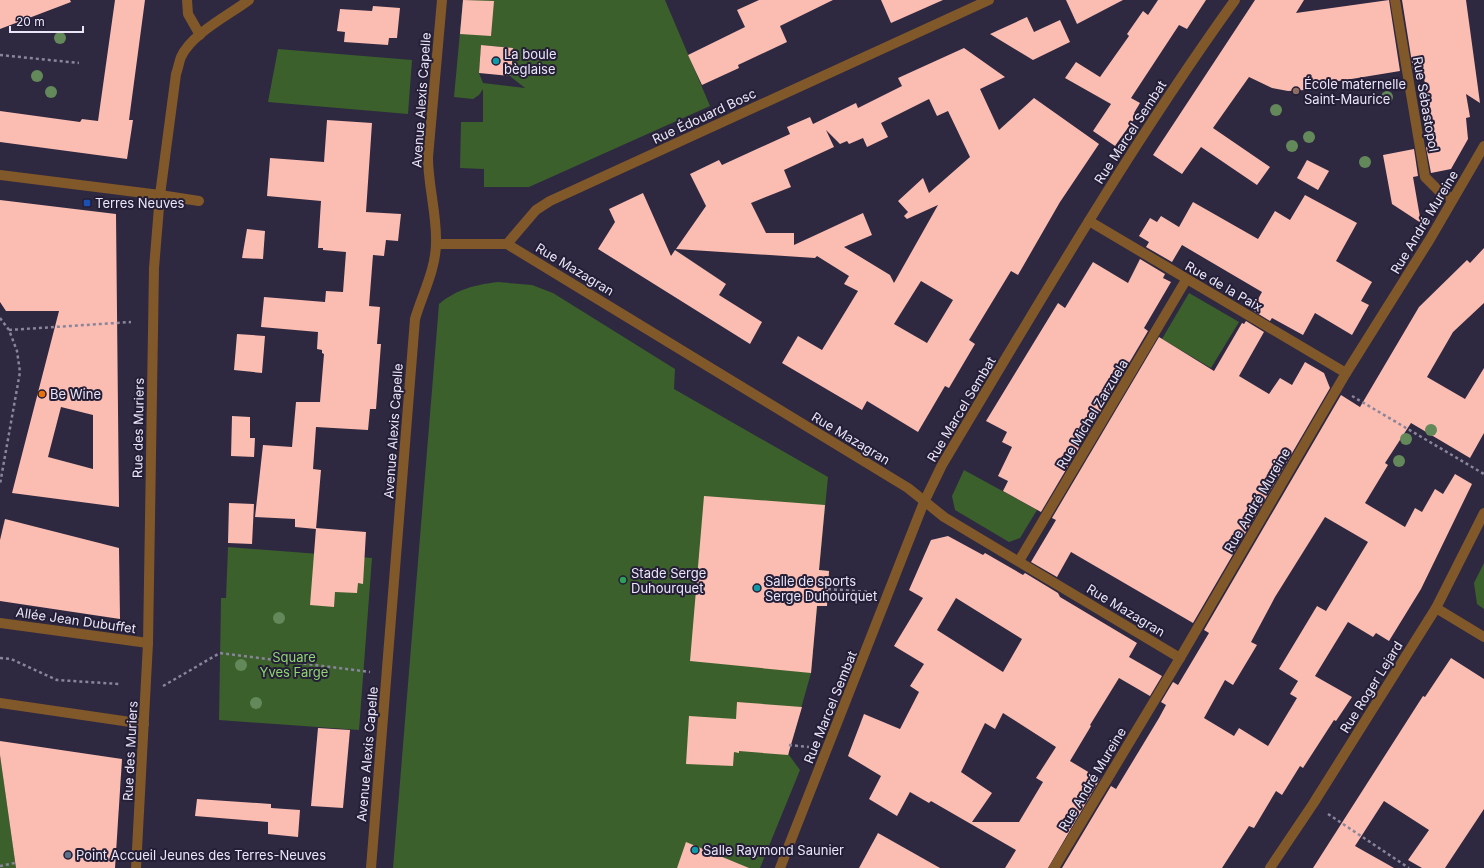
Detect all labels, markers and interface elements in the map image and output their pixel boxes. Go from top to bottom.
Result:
scale bar [10,8,83,34]
text: 20 m [16,14,45,29]
street label: Avenue Alexis Capelle [408,32,434,168]
place label: La boule bèglaise [504,46,556,77]
street label: Rue Sébastopol [1410,55,1442,153]
marker: La boule bèglaise [491,56,501,66]
place label: École maternelle Saint-Maurice [1304,76,1406,107]
street label: Rue Marcel Sembat [1091,77,1169,187]
street label: Rue Édouard Bosc [650,85,758,147]
marker: École maternelle Saint-Maurice [1291,86,1301,96]
street label: Rue André Mureine [1387,167,1461,277]
place label: Terres Neuves [95,195,185,211]
marker: Terres Neuves [82,198,92,208]
street label: Rue Mazagran [533,239,617,299]
street label: Rue de la Paix [1183,257,1265,315]
street label: Rue Marcel Sembat [923,354,999,464]
street label: Rue Michel Zarzuela [1053,356,1131,472]
street label: Avenue Alexis Capelle [380,363,406,499]
street label: Rue des Muriers [129,378,147,478]
place label: Be Wine [50,386,101,402]
marker: Be Wine [37,389,47,399]
street label: Rue Mazagran [809,408,893,468]
street label: Rue André Mureine [1221,445,1293,555]
place label: Stade Serge Duhourquet [631,565,706,596]
place label: Salle de sports Serge Duhourquet [765,573,877,604]
marker: Stade Serge Duhourquet [618,575,628,585]
street label: Rue Mazagran [1084,580,1168,640]
marker: Salle de sports Serge Duhourquet [752,583,762,593]
street label: Allée Jean Dubuffet [15,604,137,636]
street label: Rue Roger Lejard [1336,638,1406,736]
street label: Rue Marcel Sembat [800,648,860,766]
park label: Square Yves Farge [260,649,328,680]
street label: Avenue Alexis Capelle [353,686,381,822]
street label: Rue des Muriers [119,700,141,802]
street label: Rue André Mureine [1055,724,1129,834]
place label: Salle Raymond Saunier [703,842,844,858]
marker: Salle Raymond Saunier [690,845,700,855]
place label: Point Accueil Jeunes des Terres-Neuves [76,847,326,863]
marker: Point Accueil Jeunes des Terres-Neuves [63,850,73,860]

